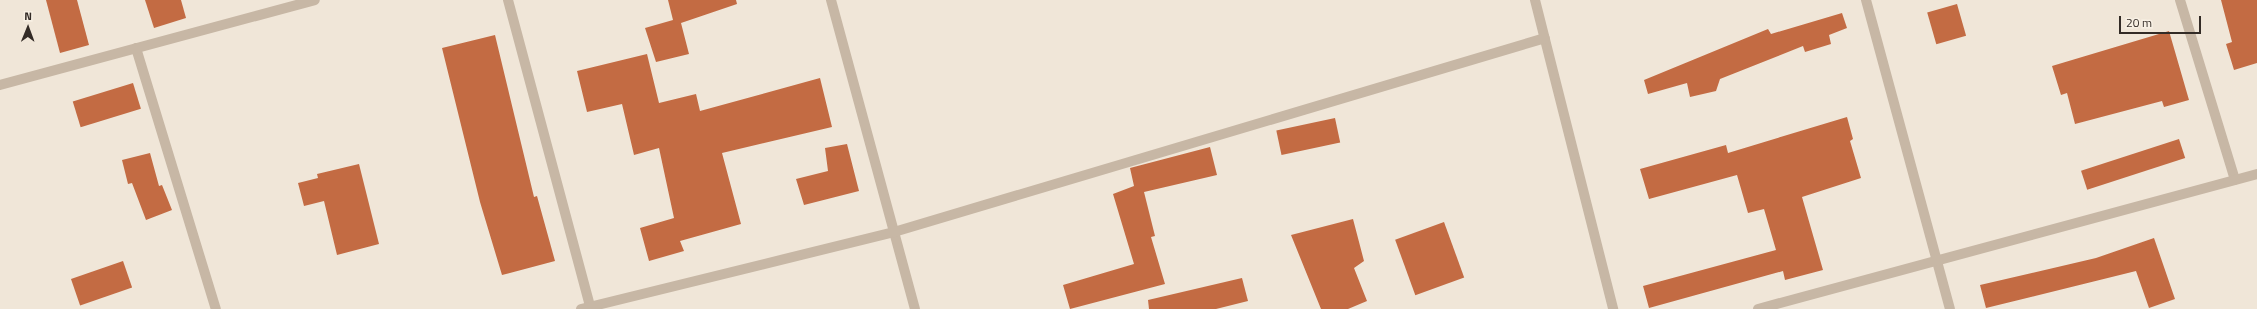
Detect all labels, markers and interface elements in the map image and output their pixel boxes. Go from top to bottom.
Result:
north arrow [8,8,48,48]
text: N [24,8,32,24]
scale bar [2121,8,2203,34]
text: 20 m [2126,13,2152,32]

